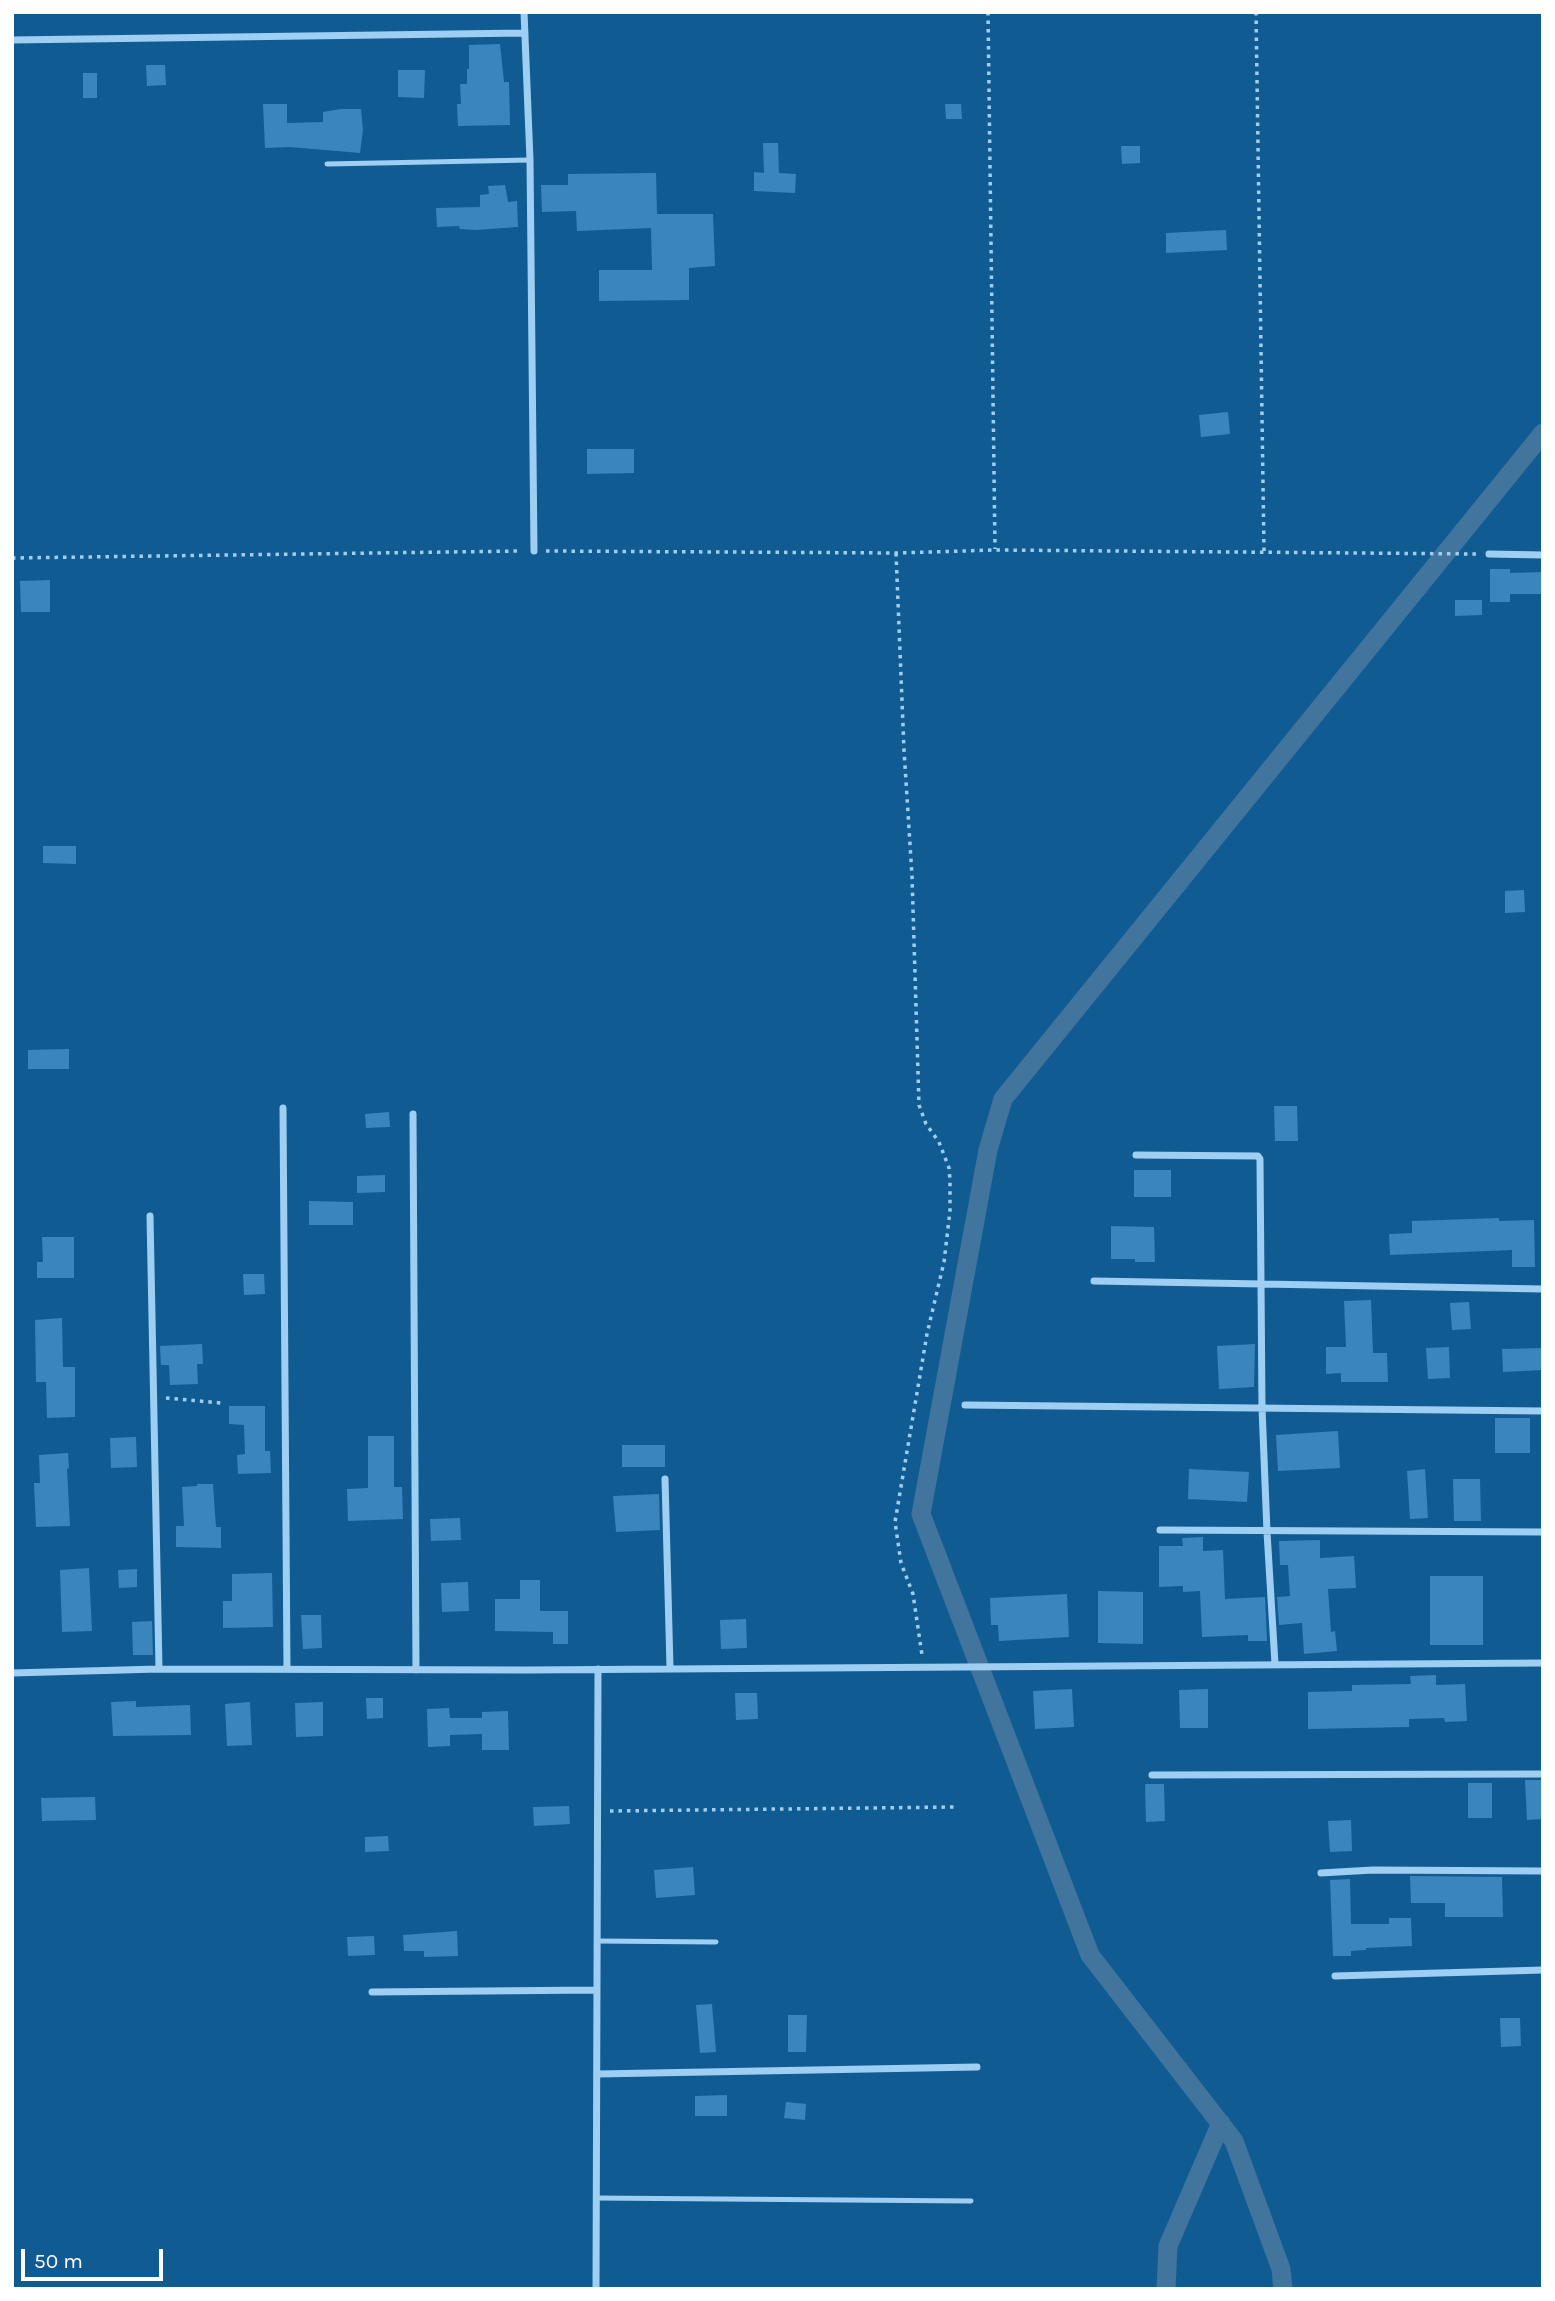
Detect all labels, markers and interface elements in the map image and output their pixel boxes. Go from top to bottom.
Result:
scale bar [24,2234,166,2278]
text: 50 m [34,2249,83,2273]

